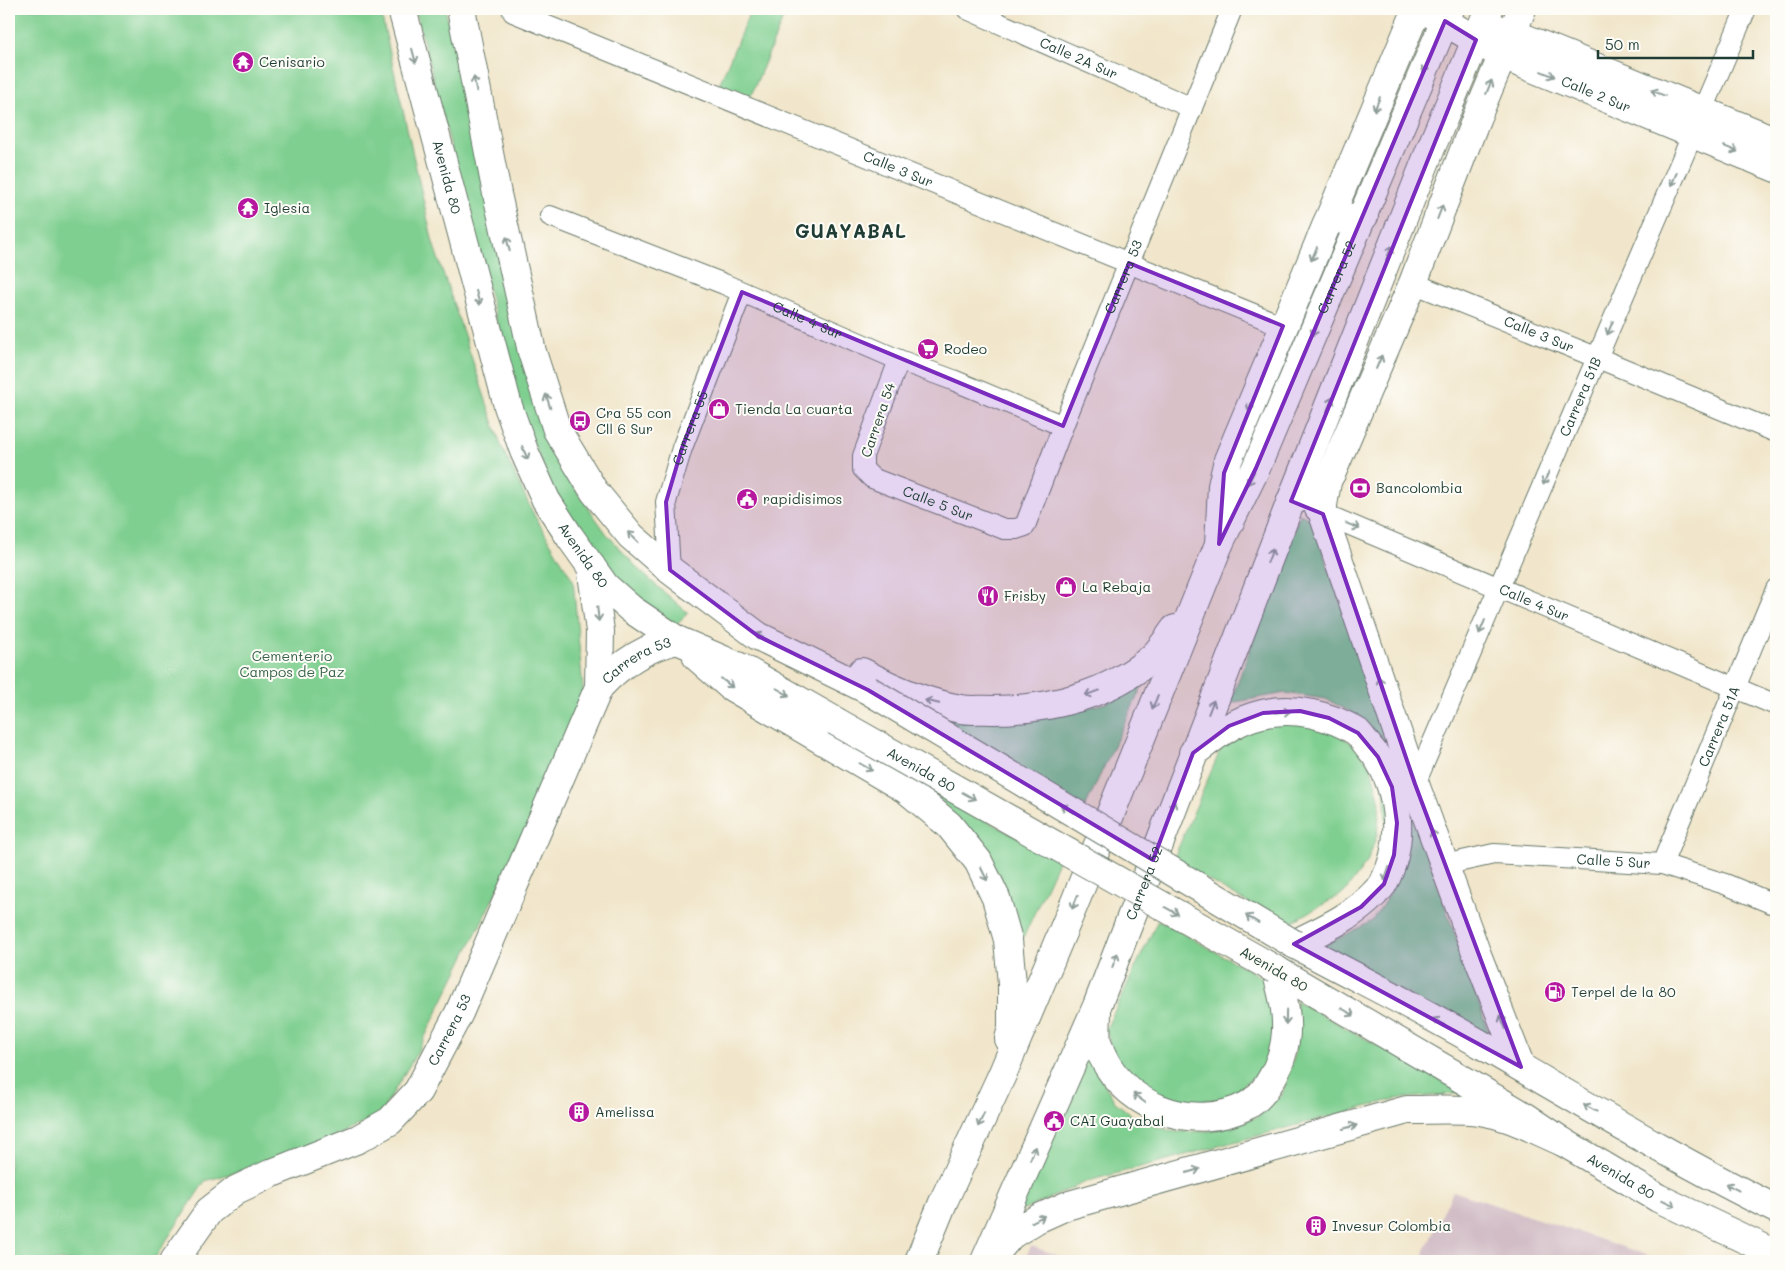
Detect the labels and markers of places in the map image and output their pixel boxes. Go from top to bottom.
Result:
temple icon: Cenisario [231,50,255,74]
place label: Cenisario [259,52,325,71]
temple icon: Iglesia [236,196,260,220]
place label: Iglesia [264,198,310,217]
supermarket icon: Rodeo [916,337,940,361]
place label: Rodeo [944,339,987,358]
shop icon: Tienda La cuarta [707,397,731,421]
place label: Tienda La cuarta [735,399,853,418]
place label: Cra 55 con Cll 6 Sur [596,403,671,438]
bus stop icon: Cra 55 con Cll 6 Sur [568,409,592,433]
bank icon: Bancolombia [1348,476,1372,500]
place label: Bancolombia [1376,478,1463,497]
public building icon: rapidisimos [735,487,759,511]
place label: rapidisimos [763,489,842,508]
shop icon: La Rebaja [1054,575,1078,599]
place label: La Rebaja [1082,577,1151,596]
restaurant icon: Frisby [976,584,1000,608]
place label: Frisby [1004,586,1046,605]
fuel station icon: Terpel de la 80 [1543,980,1567,1004]
place label: Terpel de la 80 [1571,982,1676,1001]
building icon: Amelissa [567,1100,591,1124]
place label: Amelissa [595,1102,655,1121]
public building icon: CAI Guayabal [1042,1109,1066,1133]
place label: CAI Guayabal [1070,1111,1164,1130]
building icon: Invesur Colombia [1304,1214,1328,1238]
place label: Invesur Colombia [1332,1216,1451,1235]

